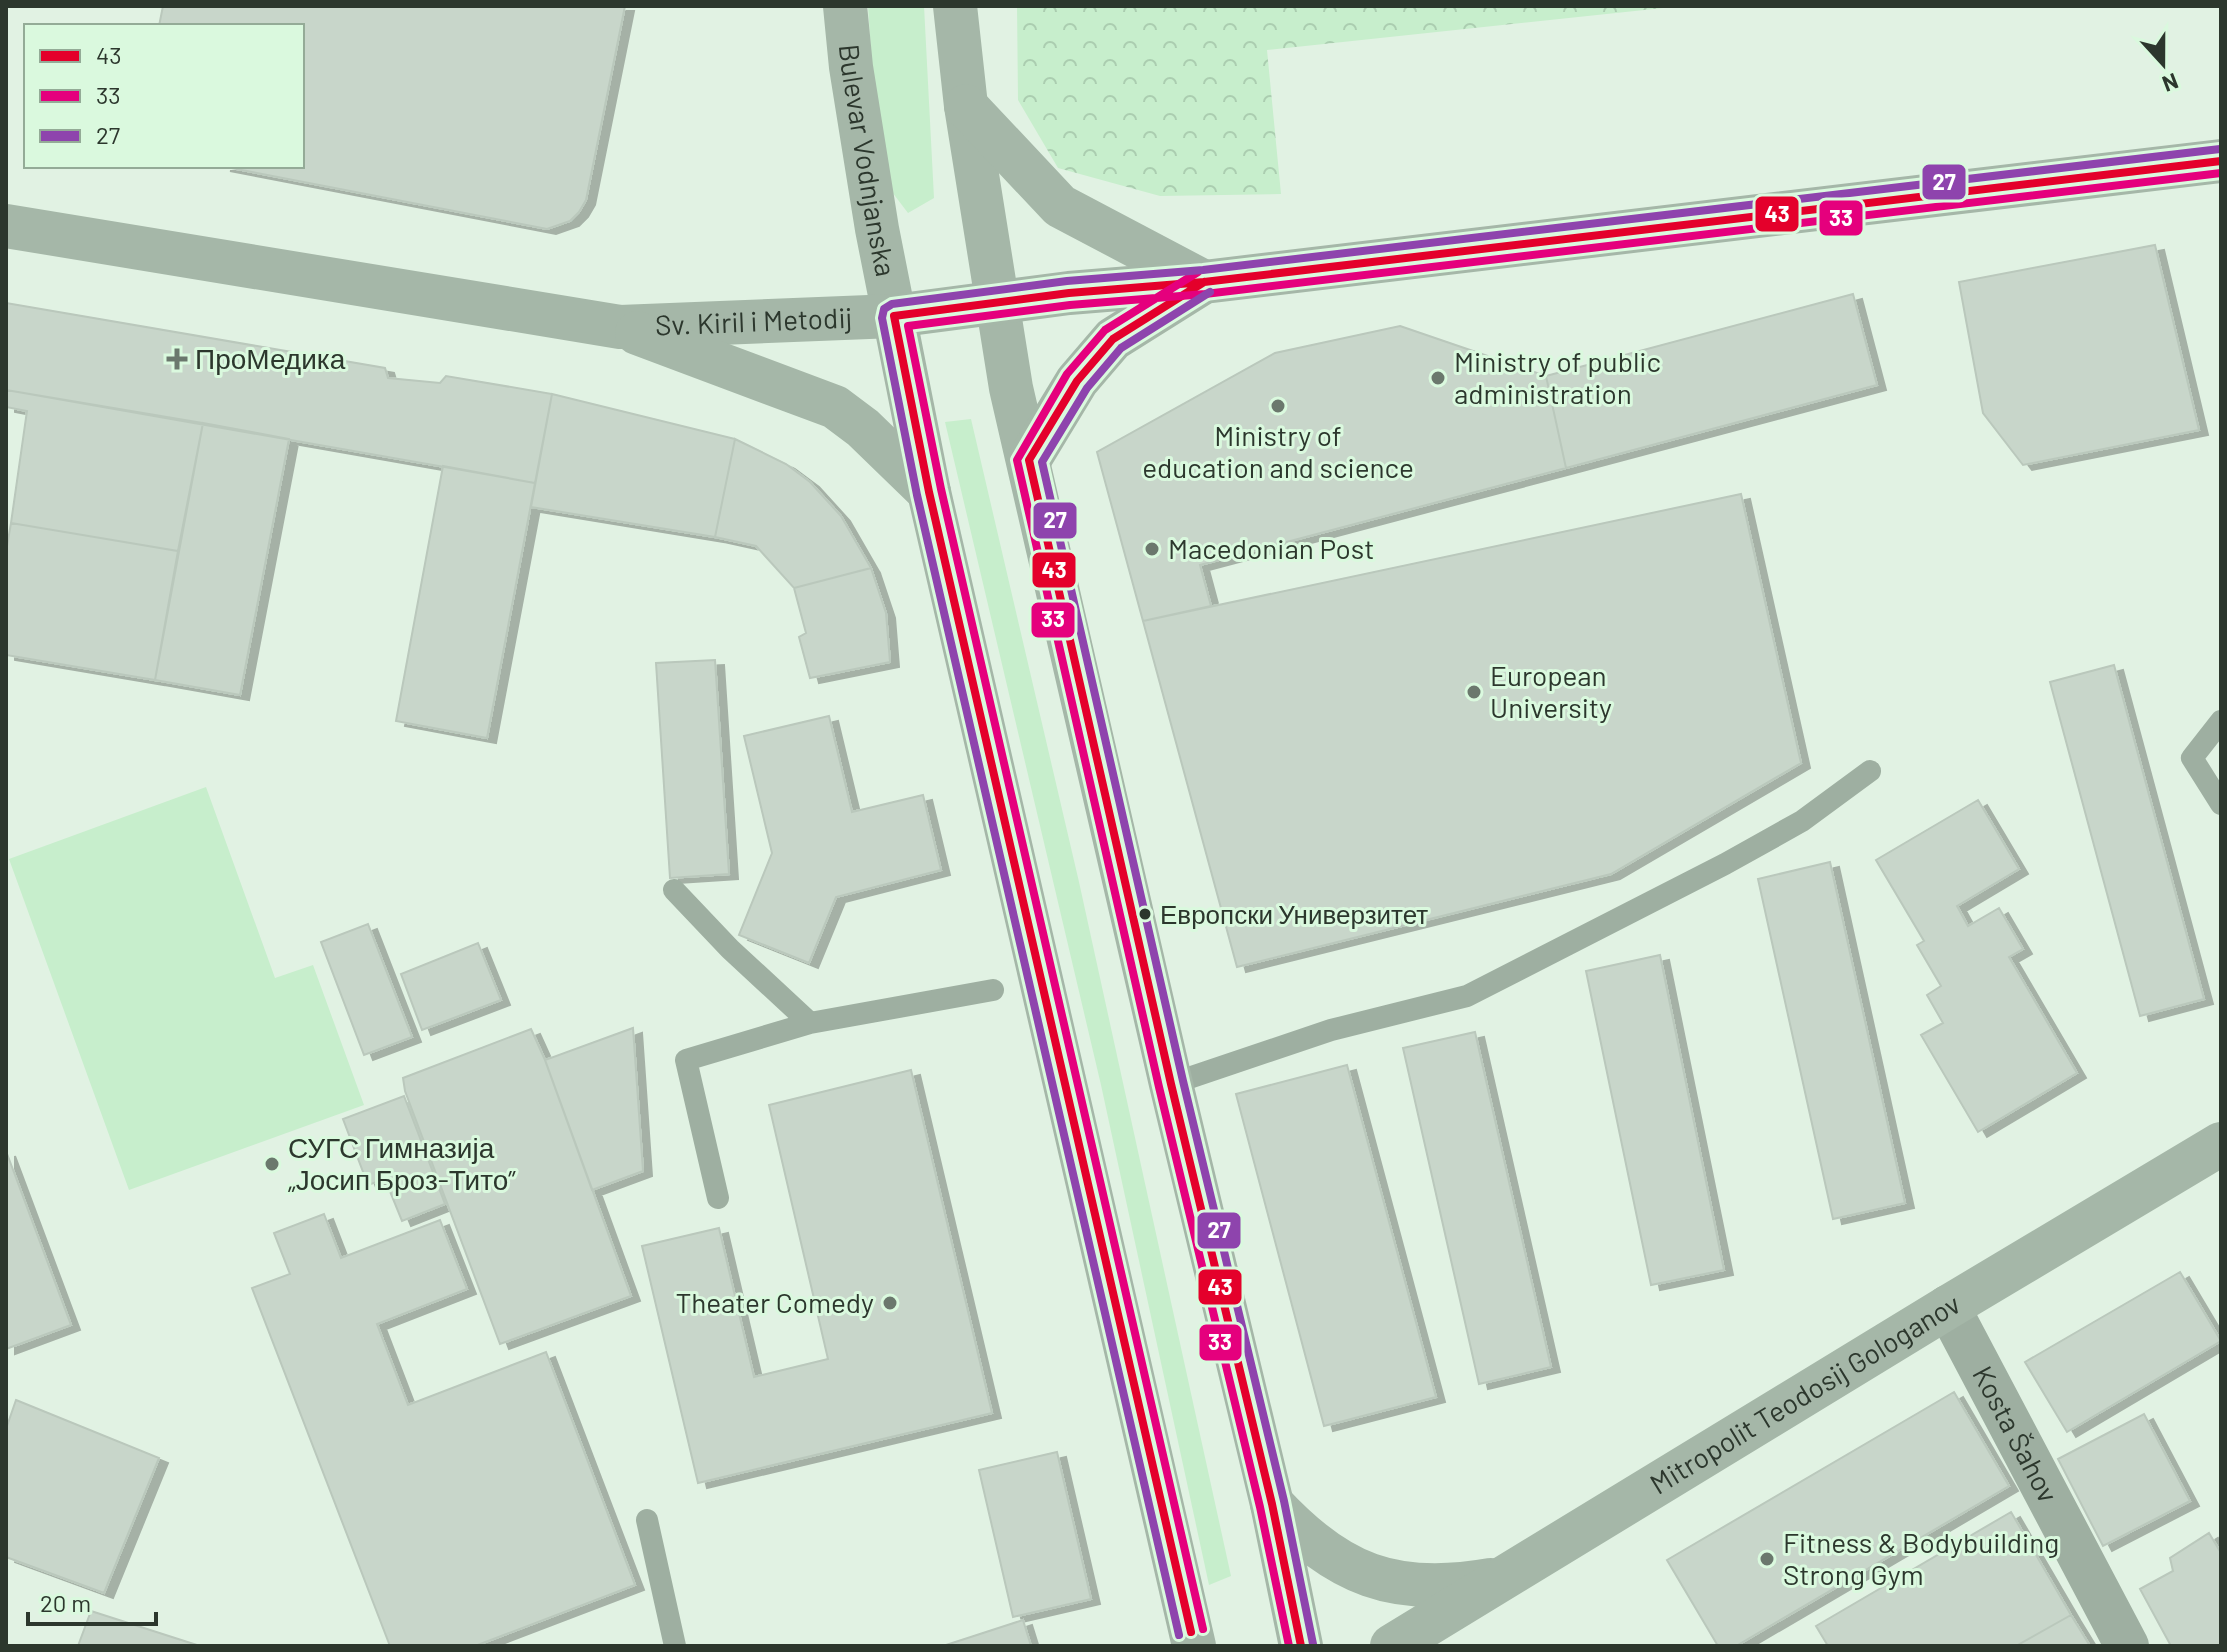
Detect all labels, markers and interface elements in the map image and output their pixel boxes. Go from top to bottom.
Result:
legend [24,24,304,168]
north arrow [2123,24,2203,104]
text: 43 [96,40,122,69]
street label: Bulevar Vodnjanska [833,43,904,279]
text: N [2159,69,2182,98]
text: 33 [96,80,121,109]
text: 27 [96,120,120,149]
line badge: 27 [1921,163,1967,201]
text: 27 [1932,168,1956,194]
line badge: 43 [1754,195,1800,233]
line badge: 33 [1818,199,1864,237]
text: 43 [1764,200,1790,226]
text: 33 [1829,204,1853,230]
street label: Sv. Kiril i Metodij [654,300,853,342]
place label: ПроМедика [195,341,346,375]
place label: Ministry of public administration [1454,344,1661,410]
marker: ПроМедика [166,348,188,370]
marker: Ministry of public administration [1429,369,1447,387]
marker: Ministry of education and science [1269,397,1287,415]
place label: Ministry of education and science [1142,418,1414,484]
line badge: 27 [1032,501,1078,540]
text: 27 [1043,506,1067,532]
place label: Macedonian Post [1168,531,1374,565]
marker: Macedonian Post [1143,540,1161,558]
line badge: 43 [1031,551,1077,589]
text: 43 [1041,556,1067,582]
line badge: 33 [1030,601,1076,639]
text: 33 [1041,605,1065,631]
place label: European University [1490,658,1612,724]
marker: European University [1465,683,1483,701]
place label: Европски Универзитет [1160,898,1428,929]
marker: Европски Универзитет [1137,906,1153,922]
place label: СУГС Гимназија „Јосип Броз-Тито” [288,1130,516,1196]
marker: СУГС Гимназија „Јосип Броз-Тито” [263,1155,281,1173]
line badge: 27 [1196,1211,1242,1250]
text: 27 [1207,1216,1231,1242]
line badge: 43 [1197,1268,1243,1306]
text: 43 [1207,1273,1233,1299]
place label: Theater Comedy [675,1285,874,1319]
street label: Mitropolit Teodosij Gologanov [1644,1286,1966,1501]
marker: Theater Comedy [881,1294,899,1312]
line badge: 33 [1198,1323,1243,1362]
text: 33 [1208,1328,1232,1354]
street label: Kosta Šahov [1966,1360,2066,1508]
place label: Fitness & Bodybuilding Strong Gym [1783,1525,2059,1591]
marker: Fitness & Bodybuilding Strong Gym [1758,1550,1776,1568]
scale bar [28,1576,156,1626]
text: 20 m [40,1588,91,1617]

